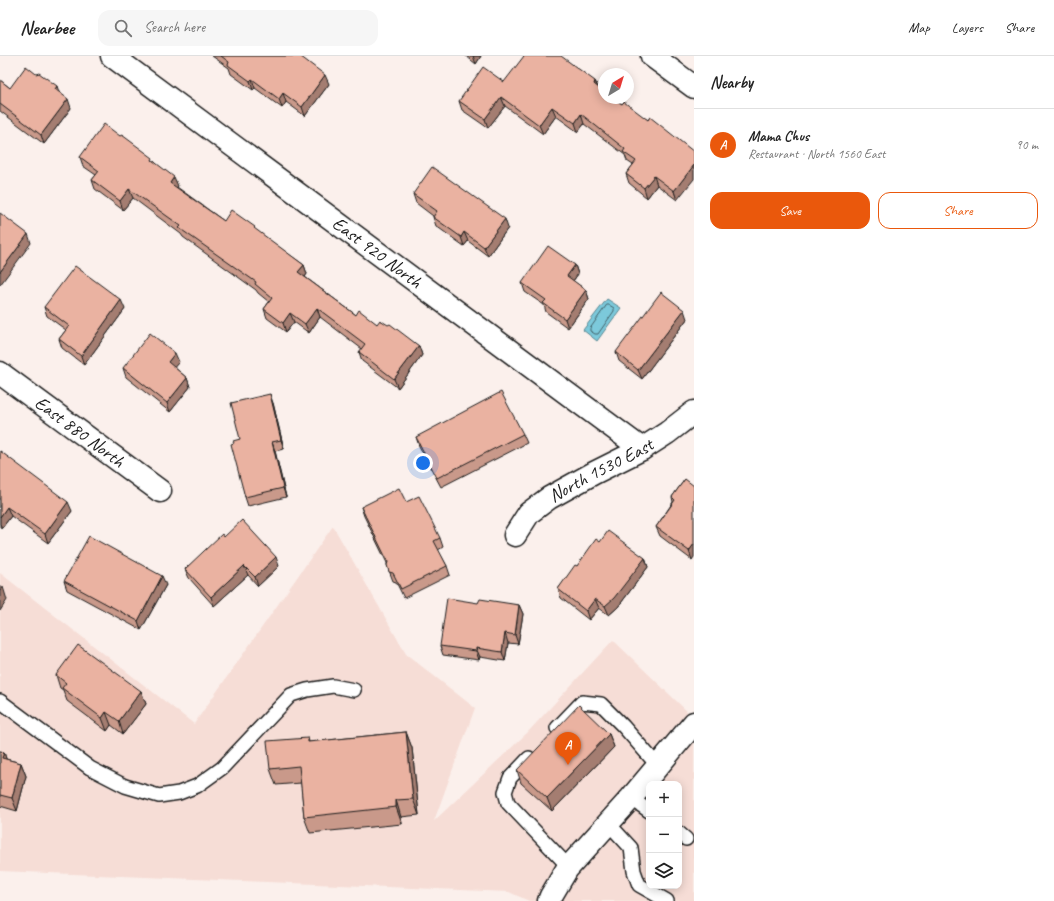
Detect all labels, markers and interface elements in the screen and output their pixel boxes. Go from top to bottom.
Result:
search box [98,10,378,46]
text: Nearbee [20,16,74,40]
icon: search [112,17,134,39]
text: Search here [144,18,205,37]
text: Map [908,19,930,36]
text: Layers [952,19,983,36]
text: Share [1005,19,1034,36]
north arrow [598,68,634,104]
text: Nearby [710,72,753,93]
text: Mama Chus [748,127,809,146]
text: A [720,137,726,153]
text: 90 m [1016,137,1038,153]
text: Restaurant · North 1560 East [748,146,885,162]
button: Save [710,192,870,229]
button: Share [878,192,1038,229]
street label: East 920 North [327,211,427,294]
street label: East 880 North [30,391,130,473]
street label: North 1530 East [545,432,659,508]
your location [413,453,433,473]
pin: A [555,732,581,765]
map controls [646,781,682,889]
button: + [646,781,682,817]
button: − [646,817,682,853]
button: layers [646,853,682,889]

